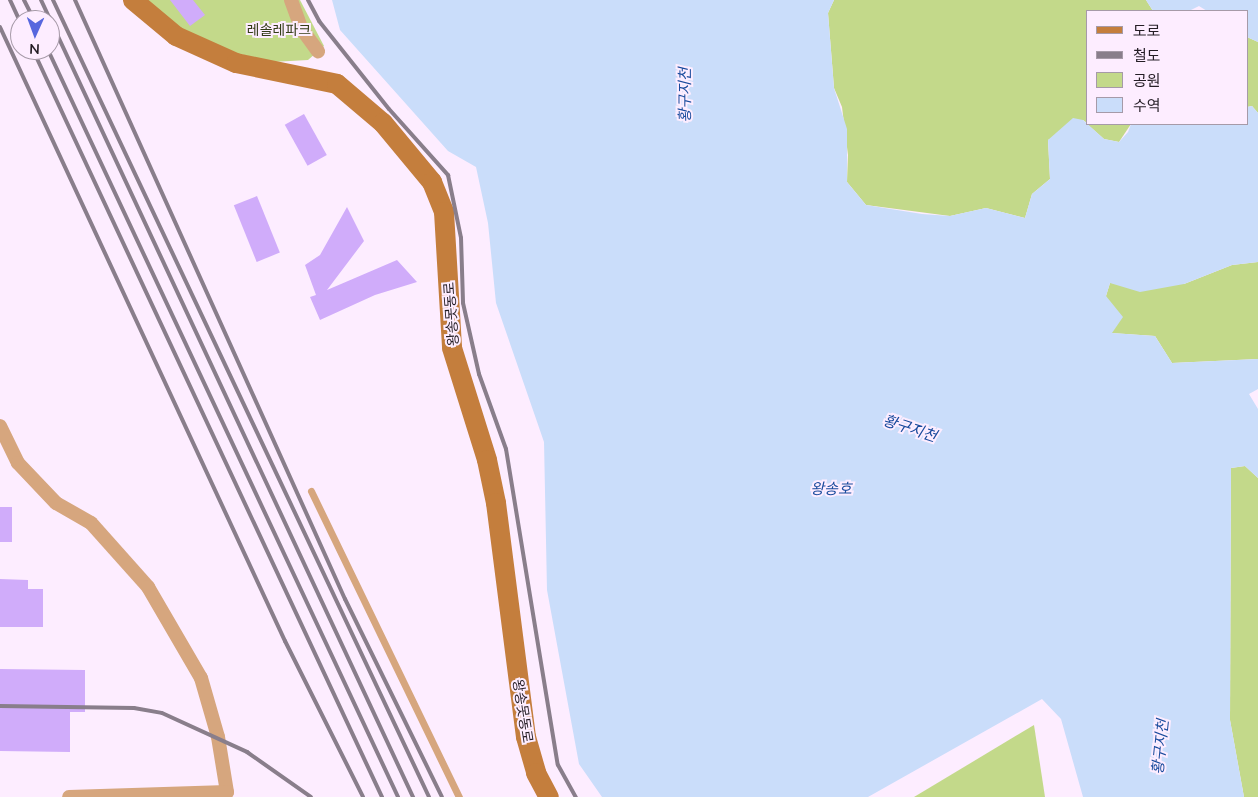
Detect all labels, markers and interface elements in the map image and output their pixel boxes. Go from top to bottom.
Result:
north arrow [10,10,60,60]
legend [1086,10,1248,125]
text: 도로 [1133,21,1161,40]
park label: 레솔레파크 [247,22,311,38]
text: N [29,40,40,58]
text: 철도 [1133,46,1161,65]
water label: 황구지천 [676,67,694,123]
text: 공원 [1133,71,1161,90]
text: 수역 [1133,96,1161,115]
street label: 왕송못동로 [440,281,462,347]
water label: 황구지천 [881,411,939,445]
water label: 왕송호 [810,480,852,498]
street label: 왕송못동로 [510,678,536,744]
water label: 황구지천 [1148,719,1172,775]

